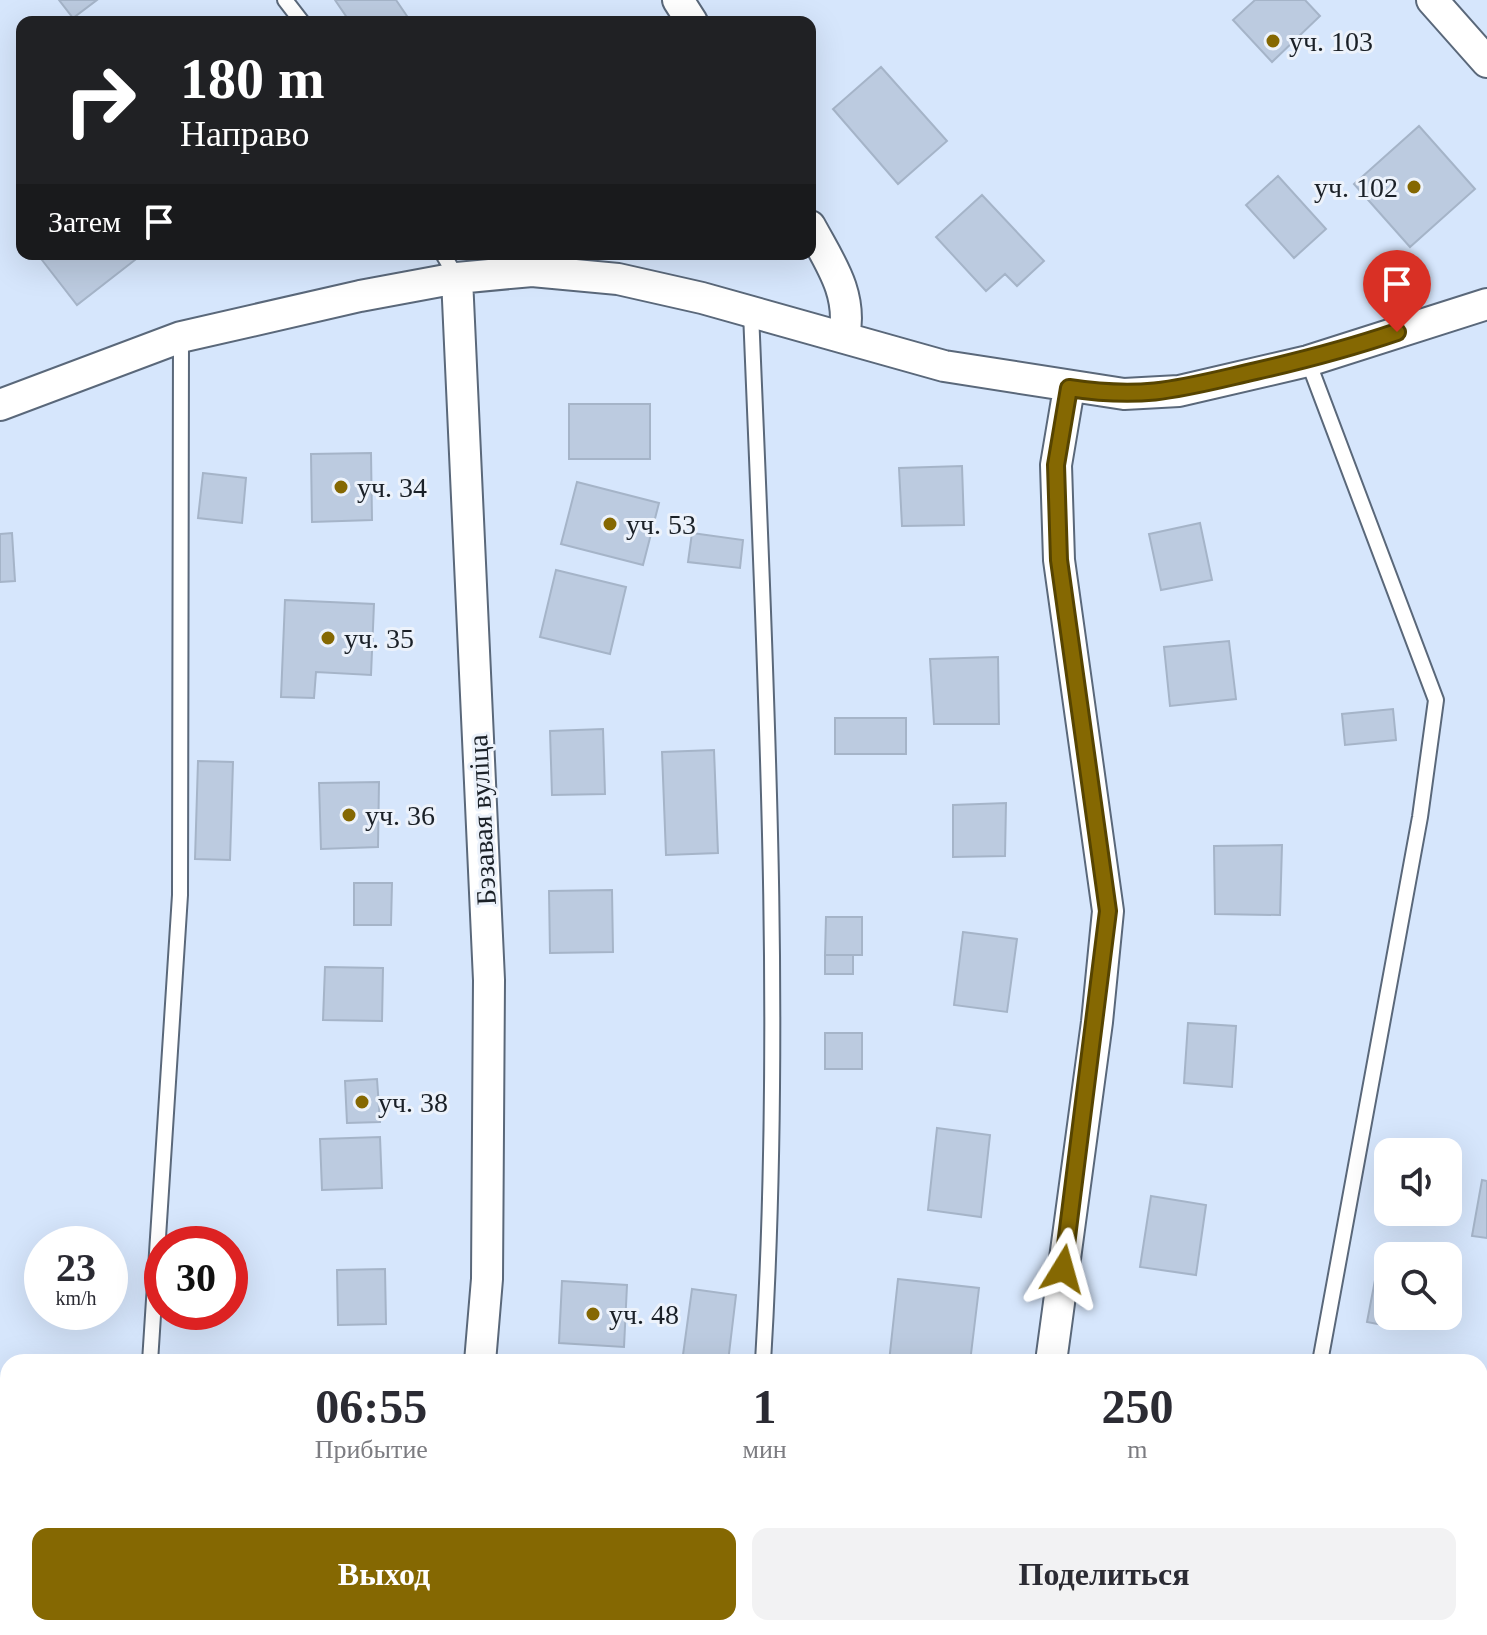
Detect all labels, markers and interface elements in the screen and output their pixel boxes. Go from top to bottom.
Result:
place label: уч. 103 [1289,26,1373,57]
marker: уч. 103 [1264,32,1282,50]
icon: right [48,48,152,152]
text: 180 m [180,48,325,110]
text: Направо [180,114,310,154]
place label: уч. 102 [1314,172,1398,203]
marker: уч. 102 [1405,178,1423,196]
icon: arrive [137,200,181,244]
text: Затем [48,205,121,238]
pin [1363,250,1431,332]
icon: arrive [1375,262,1419,306]
place label: уч. 34 [357,472,427,503]
marker: уч. 34 [332,478,350,496]
place label: уч. 53 [626,509,696,540]
marker: уч. 53 [601,515,619,533]
place label: уч. 35 [344,623,414,654]
marker: уч. 35 [319,629,337,647]
street label: Бэзавая вуліца [462,733,502,906]
place label: уч. 36 [365,800,435,831]
marker: уч. 36 [340,806,358,824]
place label: уч. 38 [378,1087,448,1118]
marker: уч. 38 [353,1093,371,1111]
map controls [1374,1138,1462,1330]
button: sound [1374,1138,1462,1226]
speed limit sign: 30 [144,1226,248,1330]
position arrow [1021,1227,1105,1311]
button: search [1374,1242,1462,1330]
text: 23 [56,1245,96,1290]
text: km/h [55,1287,97,1309]
place label: уч. 48 [609,1299,679,1330]
marker: уч. 48 [584,1305,602,1323]
text: 06:55 [315,1380,427,1433]
text: 1 [753,1380,777,1433]
text: 250 [1101,1380,1173,1433]
text: Прибытие [315,1435,428,1464]
text: мин [742,1435,787,1464]
text: m [1127,1435,1147,1464]
button: Выход [32,1528,736,1620]
button: Поделиться [752,1528,1456,1620]

